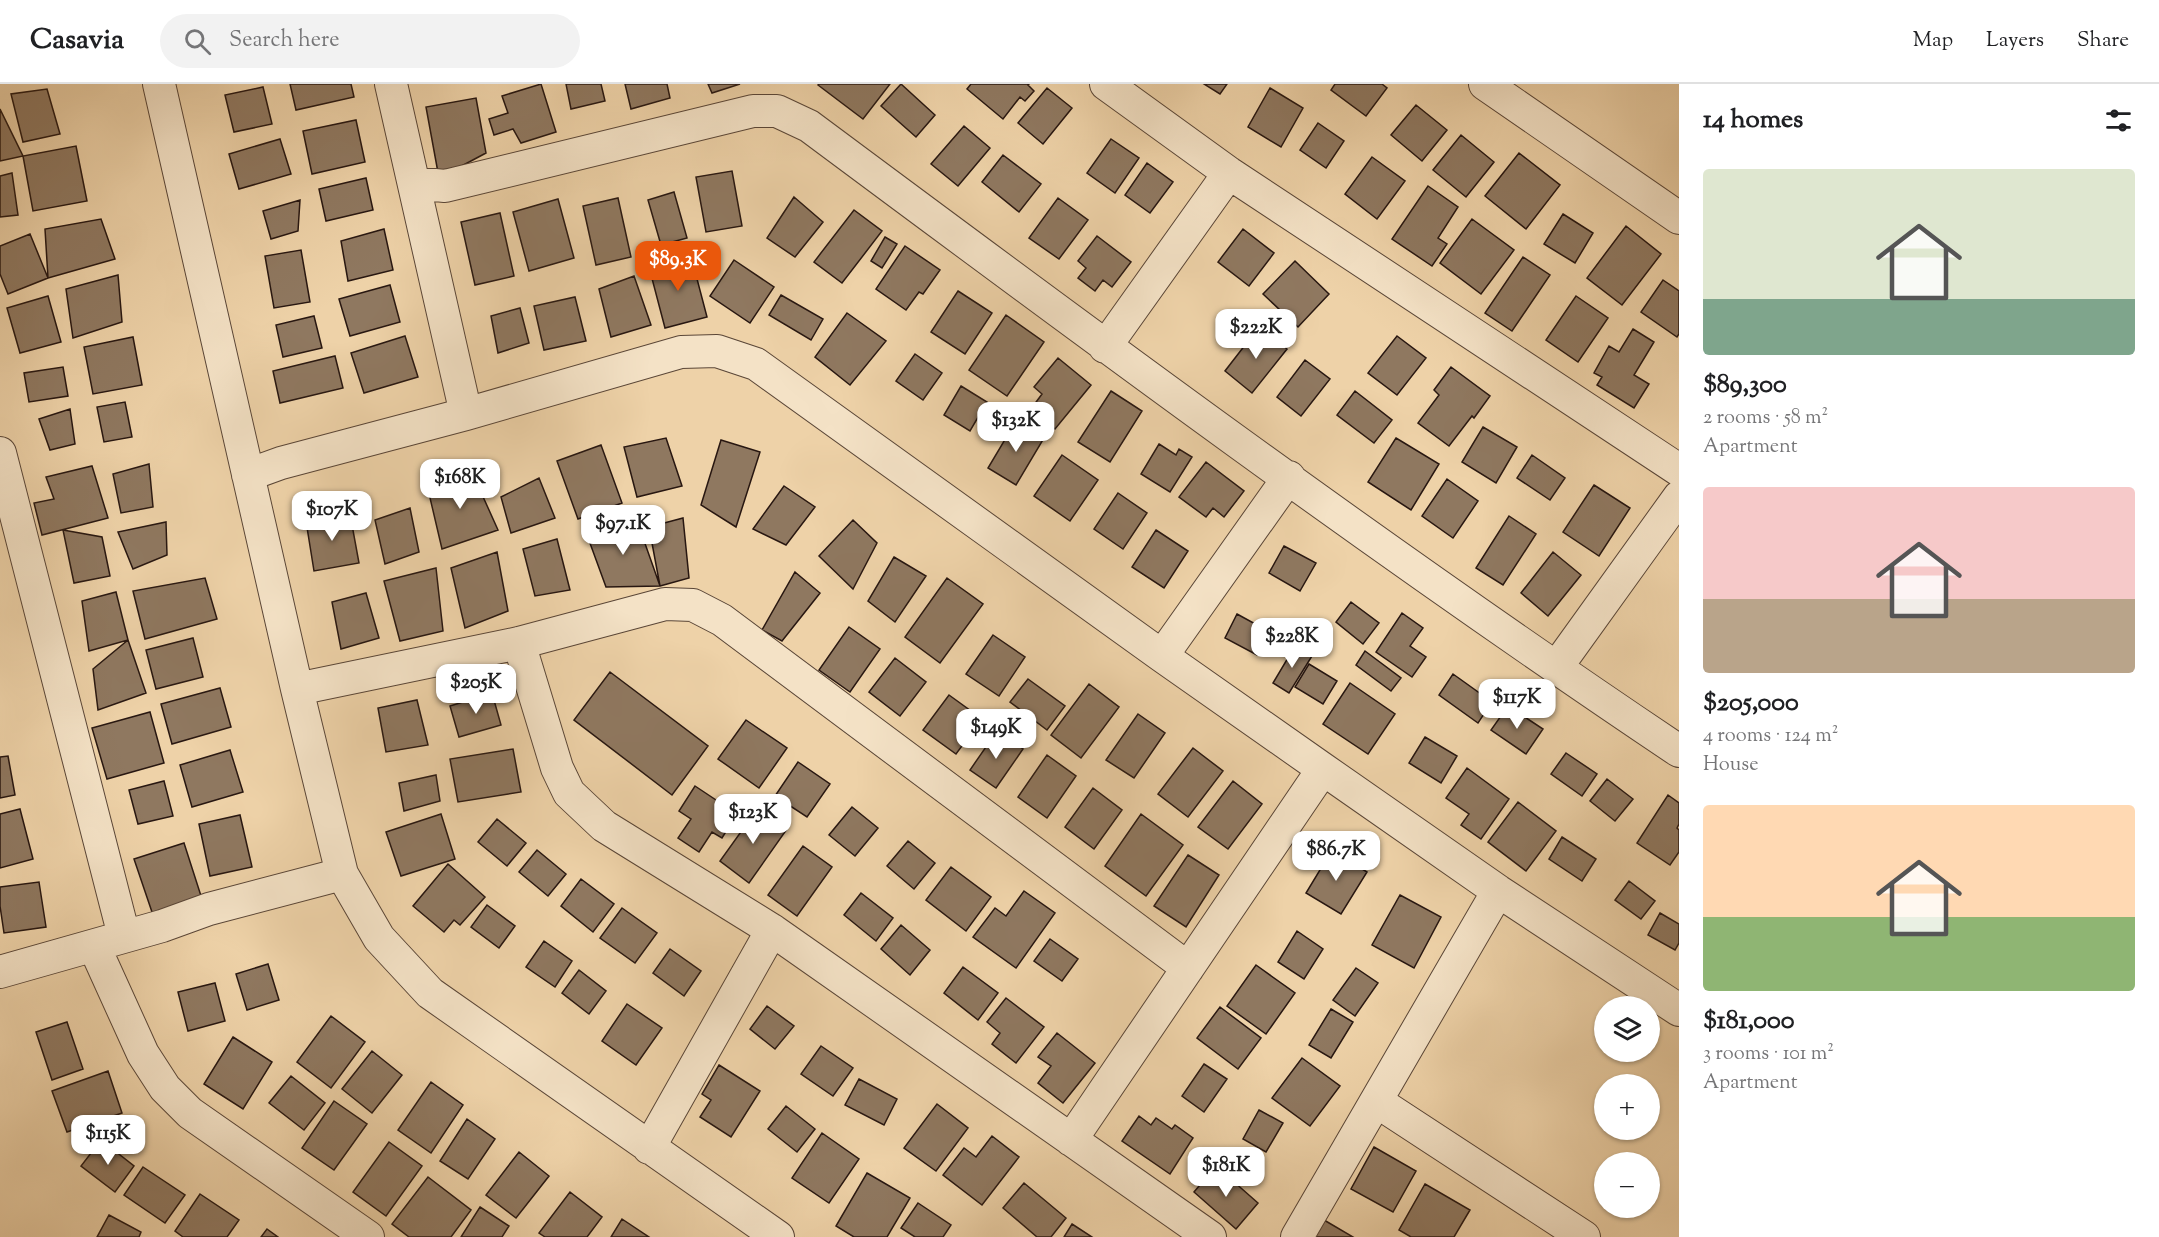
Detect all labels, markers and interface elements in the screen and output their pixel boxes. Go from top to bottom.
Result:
search box [160,14,580,68]
text: Casavia [30,21,124,61]
icon: search [181,25,214,58]
text: Search here [229,25,339,57]
text: Map [1913,26,1953,56]
text: Layers [1986,26,2044,56]
text: Share [2077,26,2129,56]
text: 14 homes [1703,102,1803,139]
icon: filters [2102,104,2135,137]
icon: home [1865,208,1973,316]
pin: $89.3K [629,241,727,292]
text: $89.3K [649,246,707,275]
pin: $222K [1214,309,1298,360]
text: $222K [1229,314,1283,343]
text: $89,300 [1703,367,1787,404]
pin: $132K [974,402,1058,453]
text: 2 rooms · 58 m² [1703,404,1828,433]
text: $132K [991,407,1041,436]
text: Apartment [1703,433,1798,462]
pin: $168K [418,459,502,510]
text: $168K [434,464,486,493]
pin: $107K [290,491,374,542]
text: $107K [306,496,358,525]
pin: $97.1K [574,505,672,556]
text: $97.1K [595,510,651,539]
icon: home [1865,526,1973,634]
pin: $228K [1250,618,1334,669]
text: $228K [1265,623,1319,652]
pin: $205K [434,664,518,715]
text: $205K [450,669,502,698]
pin: $117K [1475,679,1559,730]
text: $117K [1493,684,1541,713]
text: $205,000 [1703,685,1799,722]
pin: $149K [954,709,1038,760]
text: $149K [970,714,1022,743]
text: 4 rooms · 124 m² [1703,722,1838,751]
text: House [1703,751,1758,780]
pin: $123K [711,794,795,845]
text: $123K [728,799,778,828]
pin: $86.7K [1287,831,1385,882]
text: $86.7K [1306,836,1366,865]
icon: home [1865,844,1973,952]
map controls [1594,996,1660,1218]
button: layers [1594,996,1660,1062]
text: $181,000 [1703,1003,1795,1040]
text: 3 rooms · 101 m² [1703,1040,1834,1069]
text: Apartment [1703,1069,1798,1098]
button: + [1594,1074,1660,1140]
pin: $115K [66,1115,150,1166]
text: $115K [85,1120,131,1149]
pin: $181K [1184,1147,1268,1198]
text: $181K [1202,1152,1250,1181]
button: − [1594,1152,1660,1218]

